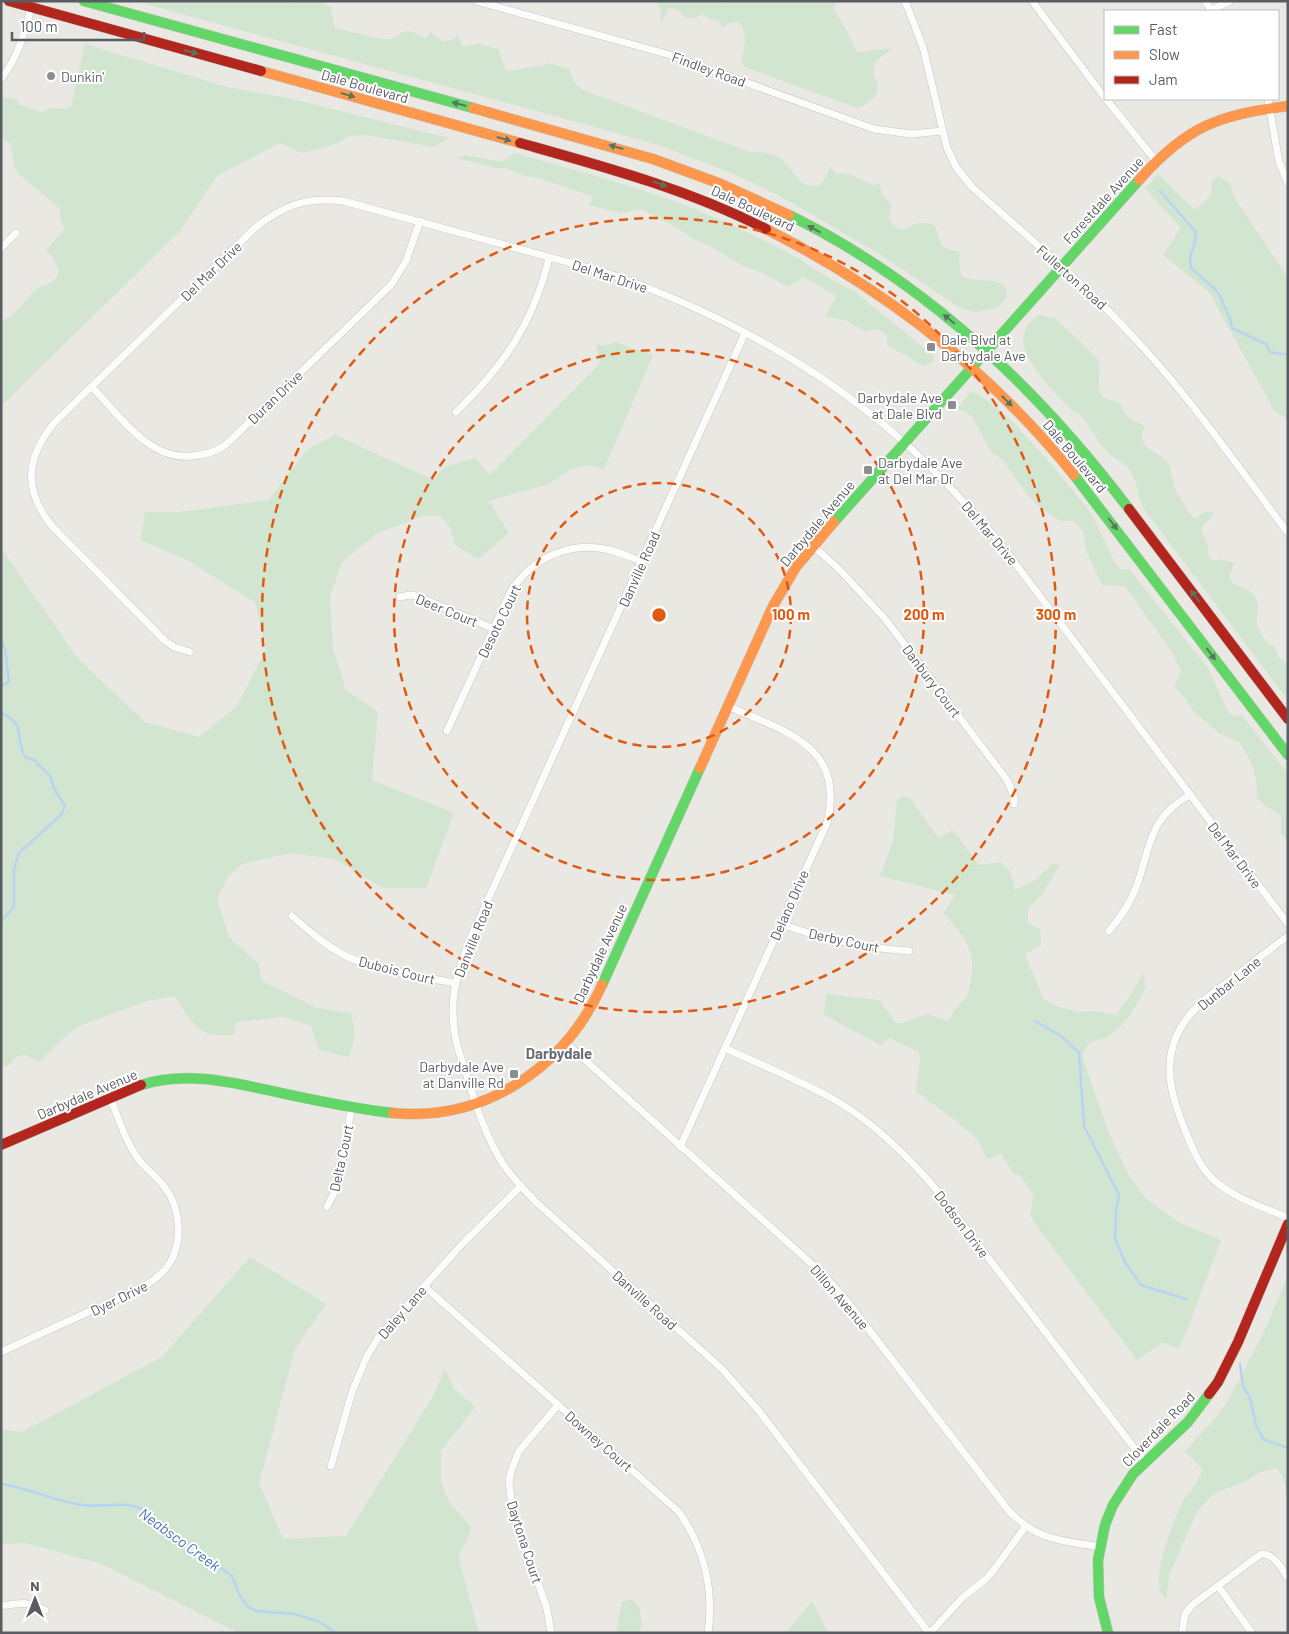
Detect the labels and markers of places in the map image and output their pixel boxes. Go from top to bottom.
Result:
place label: Dunkin' [61,68,104,85]
marker: Dunkin' [45,70,57,82]
place label: Dale Blvd at Darbydale Ave [941,331,1026,364]
marker: Dale Blvd at Darbydale Ave [925,341,937,353]
place label: Darbydale Ave at Dale Blvd [857,389,942,422]
marker: Darbydale Ave at Dale Blvd [946,399,958,411]
place label: Darbydale Ave at Del Mar Dr [878,454,963,487]
marker: Darbydale Ave at Del Mar Dr [862,464,874,476]
centre of rings [650,606,668,624]
place label: Darbydale Ave at Danville Rd [419,1058,504,1091]
marker: Darbydale Ave at Danville Rd [508,1068,520,1080]

